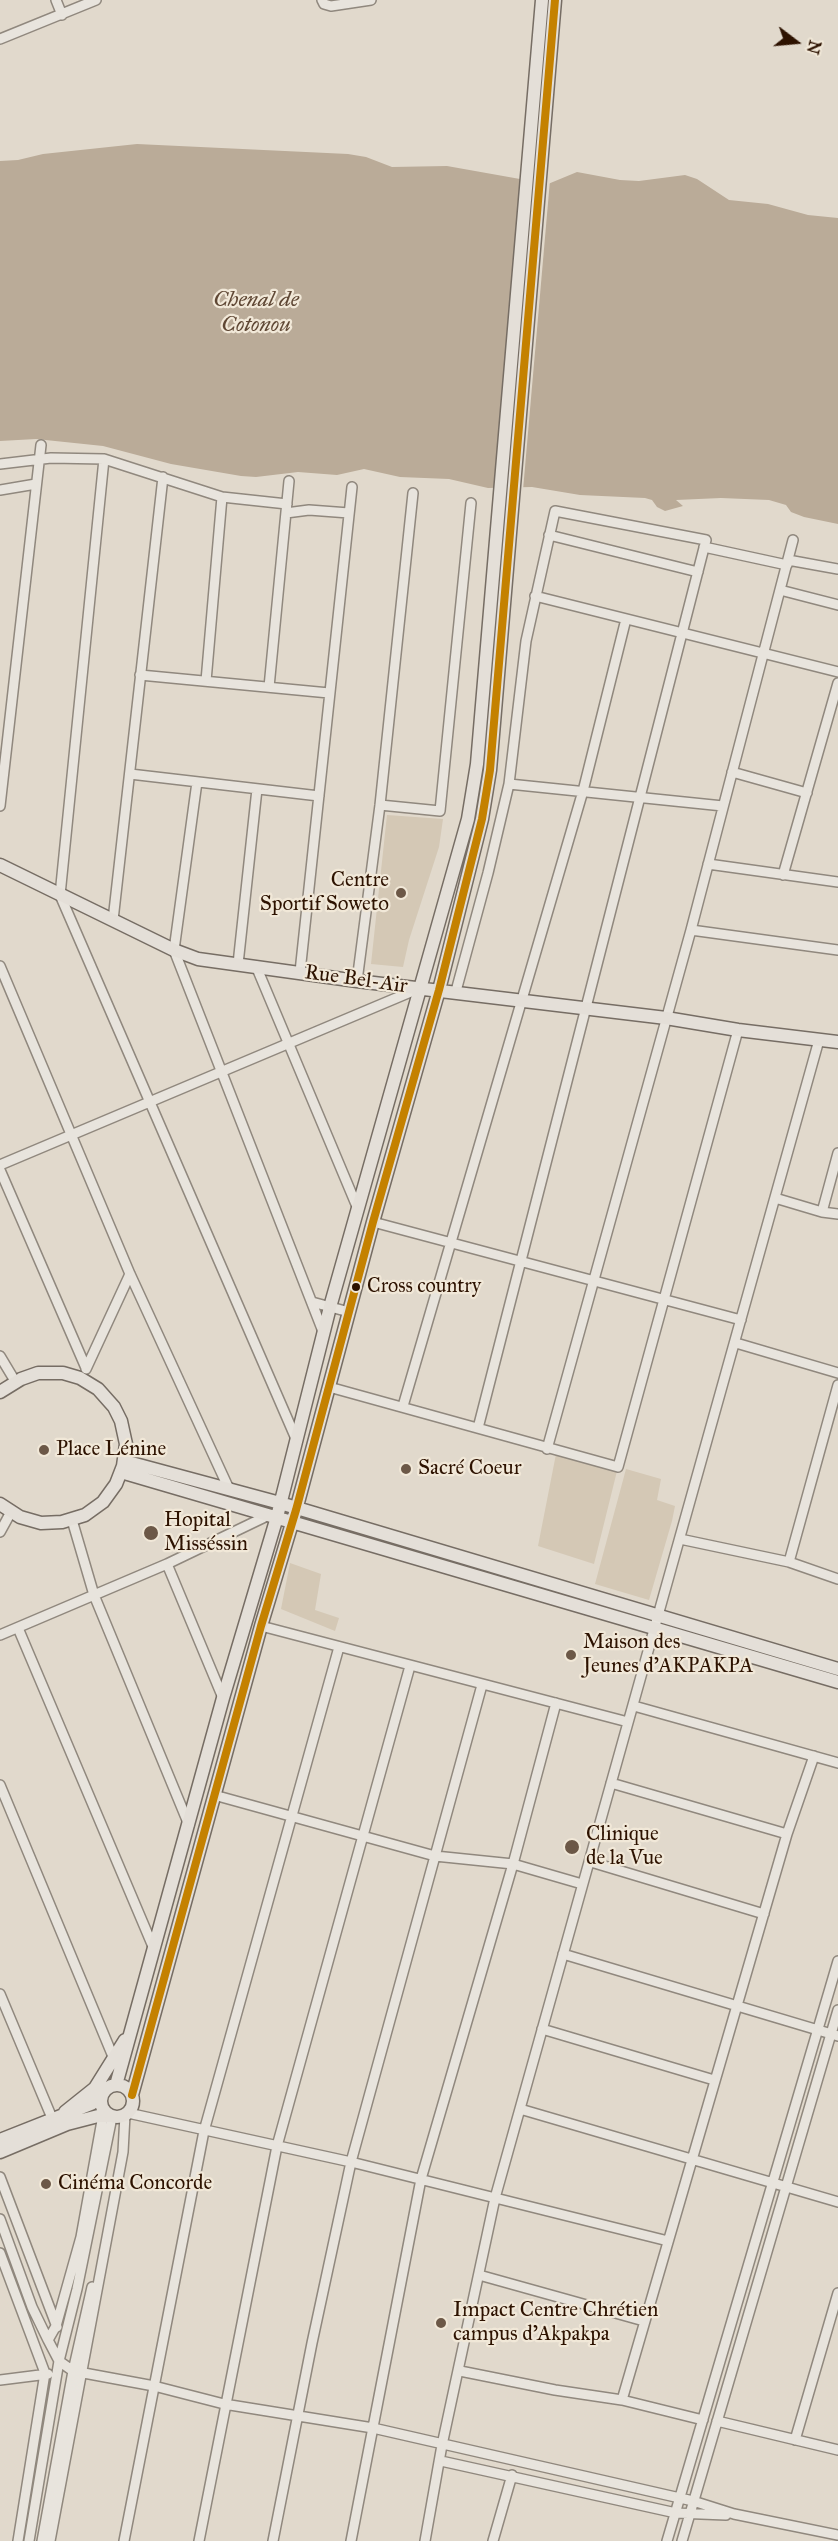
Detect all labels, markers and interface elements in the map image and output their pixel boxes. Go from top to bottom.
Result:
north arrow [766,12,826,72]
text: N [803,38,825,56]
water label: Chenal de Cotonou [213,288,299,340]
place label: Centre Sportif Soweto [260,868,389,918]
marker: Centre Sportif Soweto [394,886,408,900]
street label: Rue Bel-Air [303,960,409,1000]
place label: Cross country [367,1275,481,1299]
marker: Cross country [350,1281,362,1293]
place label: Place Lénine [56,1437,166,1463]
marker: Place Lénine [37,1443,51,1457]
place label: Sacré Coeur [418,1456,522,1482]
marker: Sacré Coeur [399,1462,413,1476]
place label: Hopital Misséssin [164,1508,248,1558]
marker: Hopital Misséssin [142,1524,160,1542]
place label: Maison des Jeunes d'AKPAKPA [583,1630,753,1680]
marker: Maison des Jeunes d'AKPAKPA [564,1648,578,1662]
place label: Clinique de la Vue [586,1822,663,1872]
marker: Clinique de la Vue [563,1838,581,1856]
place label: Cinéma Concorde [58,2171,212,2197]
marker: Cinéma Concorde [39,2177,53,2191]
place label: Impact Centre Chrétien campus d'Akpakpa [453,2298,658,2348]
marker: Impact Centre Chrétien campus d'Akpakpa [434,2316,448,2330]

